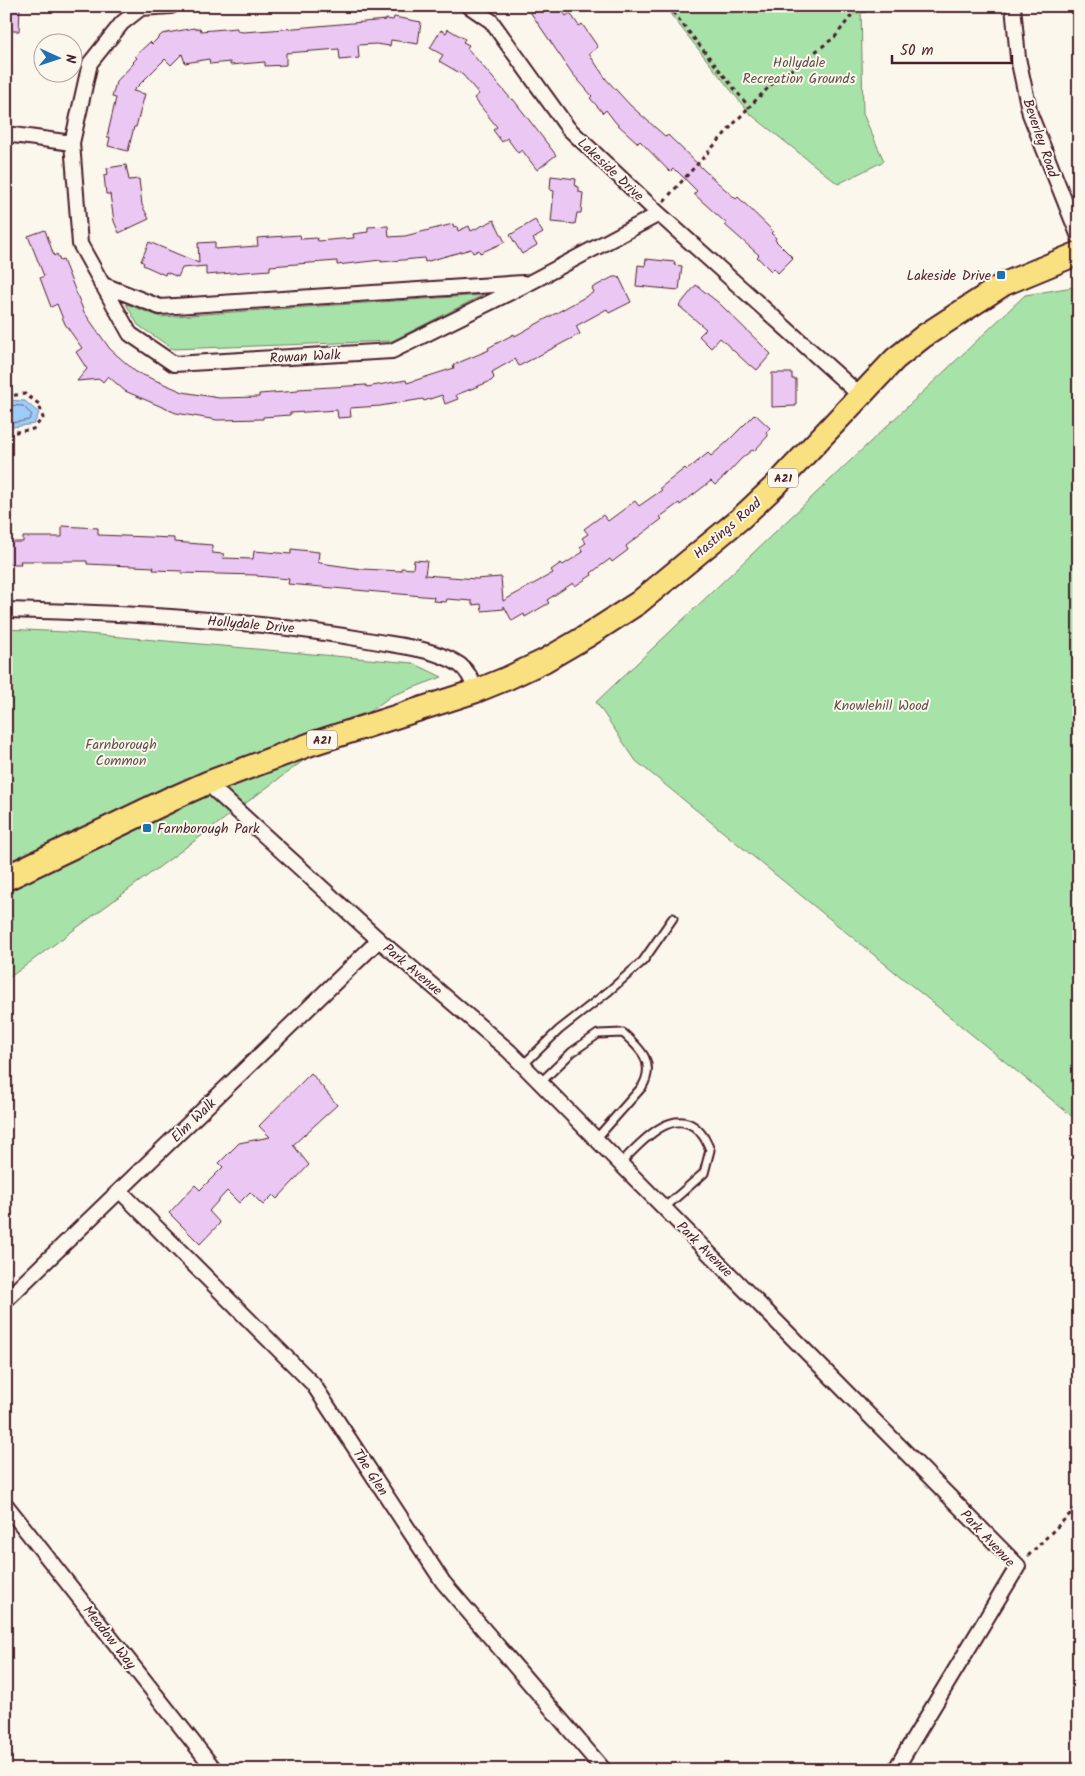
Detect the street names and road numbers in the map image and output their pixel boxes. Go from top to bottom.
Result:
street label: Beverley Road [1016,96,1064,182]
street label: Lakeside Drive [572,133,649,207]
street label: Rowan Walk [269,344,342,370]
road number: A21 [768,468,798,488]
street label: Hastings Road [689,492,767,565]
street label: Hollydale Drive [206,610,296,640]
road number: A21 [307,730,337,750]
street label: Park Avenue [378,938,448,1002]
street label: Elm Walk [166,1093,222,1148]
street label: Park Avenue [671,1216,738,1284]
street label: The Glen [347,1444,394,1501]
street label: Park Avenue [955,1505,1020,1573]
street label: Meadow Way [77,1601,142,1675]

